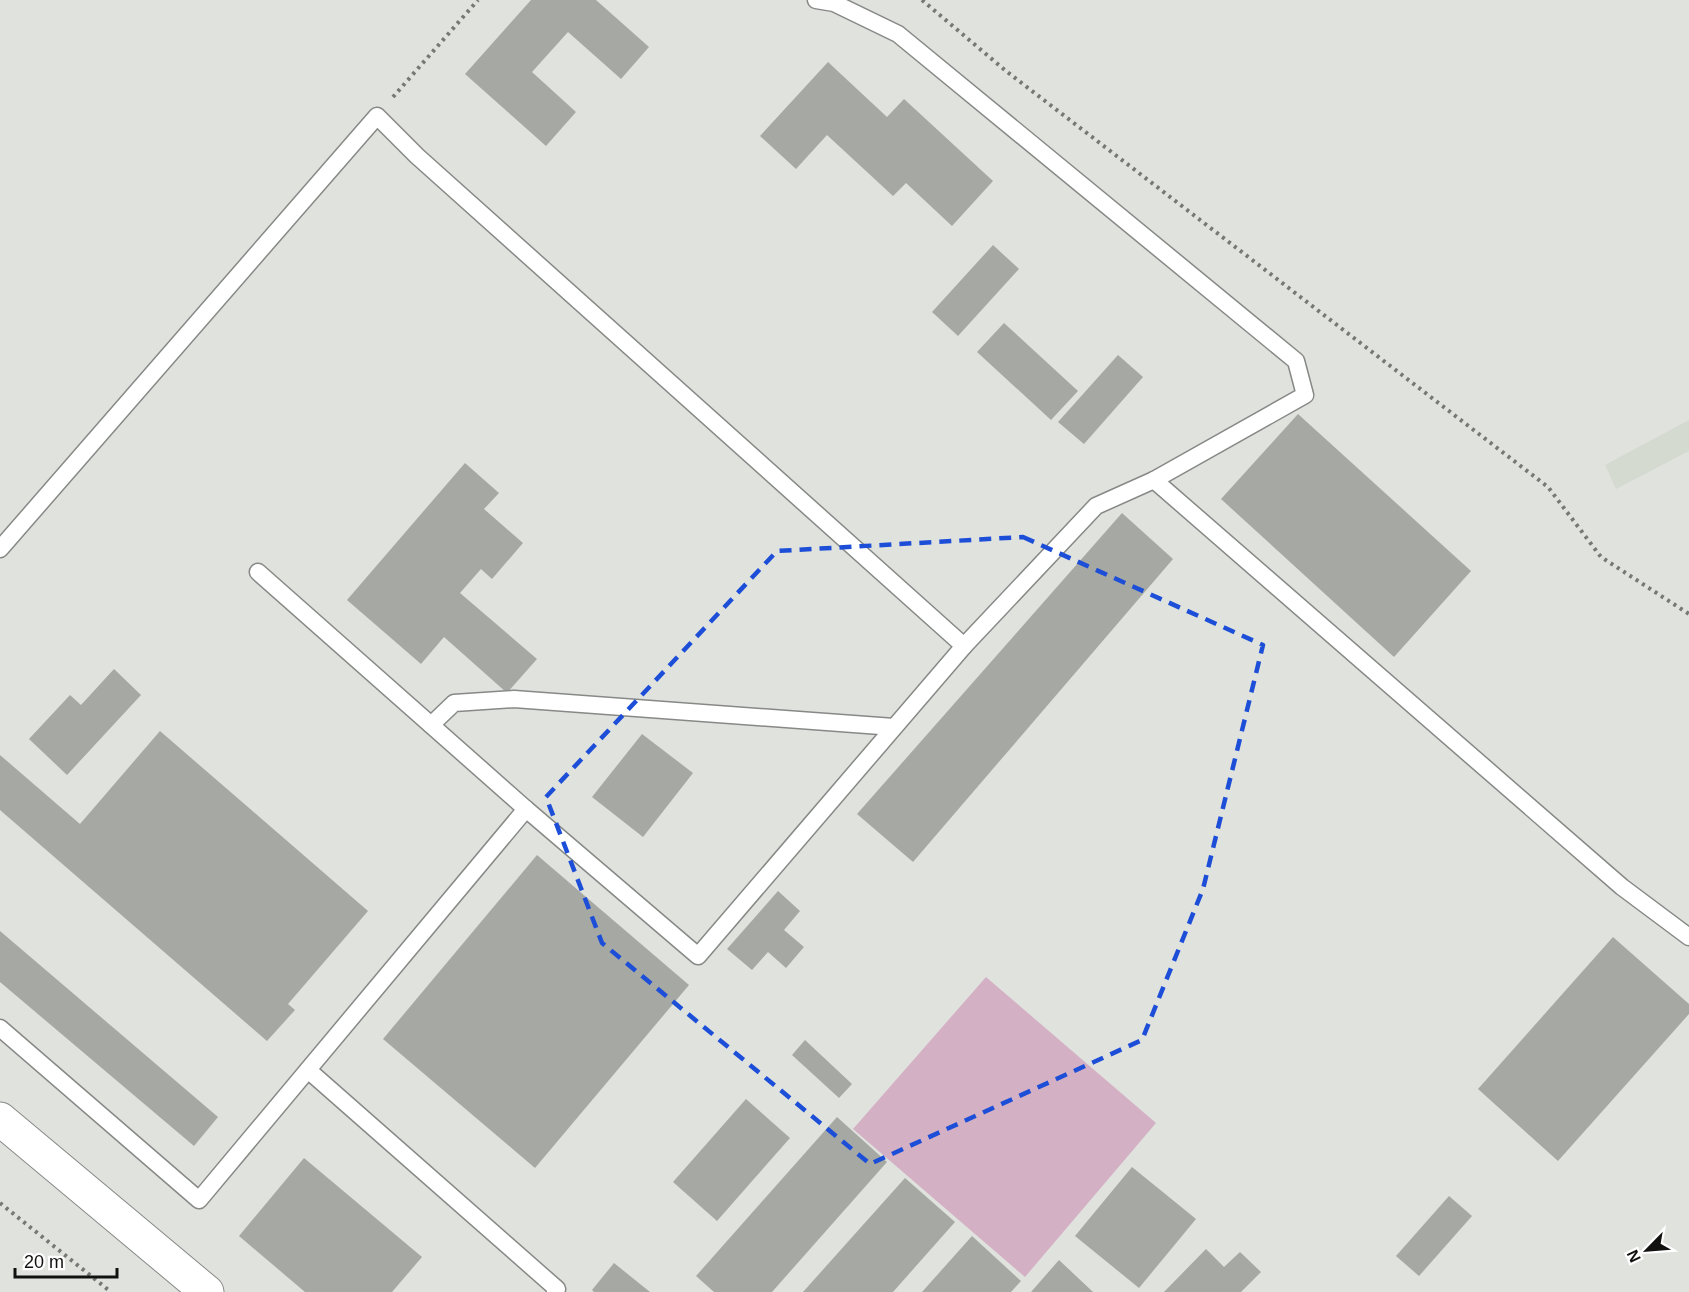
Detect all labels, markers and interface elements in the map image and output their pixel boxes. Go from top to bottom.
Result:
north arrow [1617,1220,1677,1280]
scale bar [15,1241,117,1279]
text: N [1624,1247,1644,1265]
text: 20 m [24,1252,64,1272]

